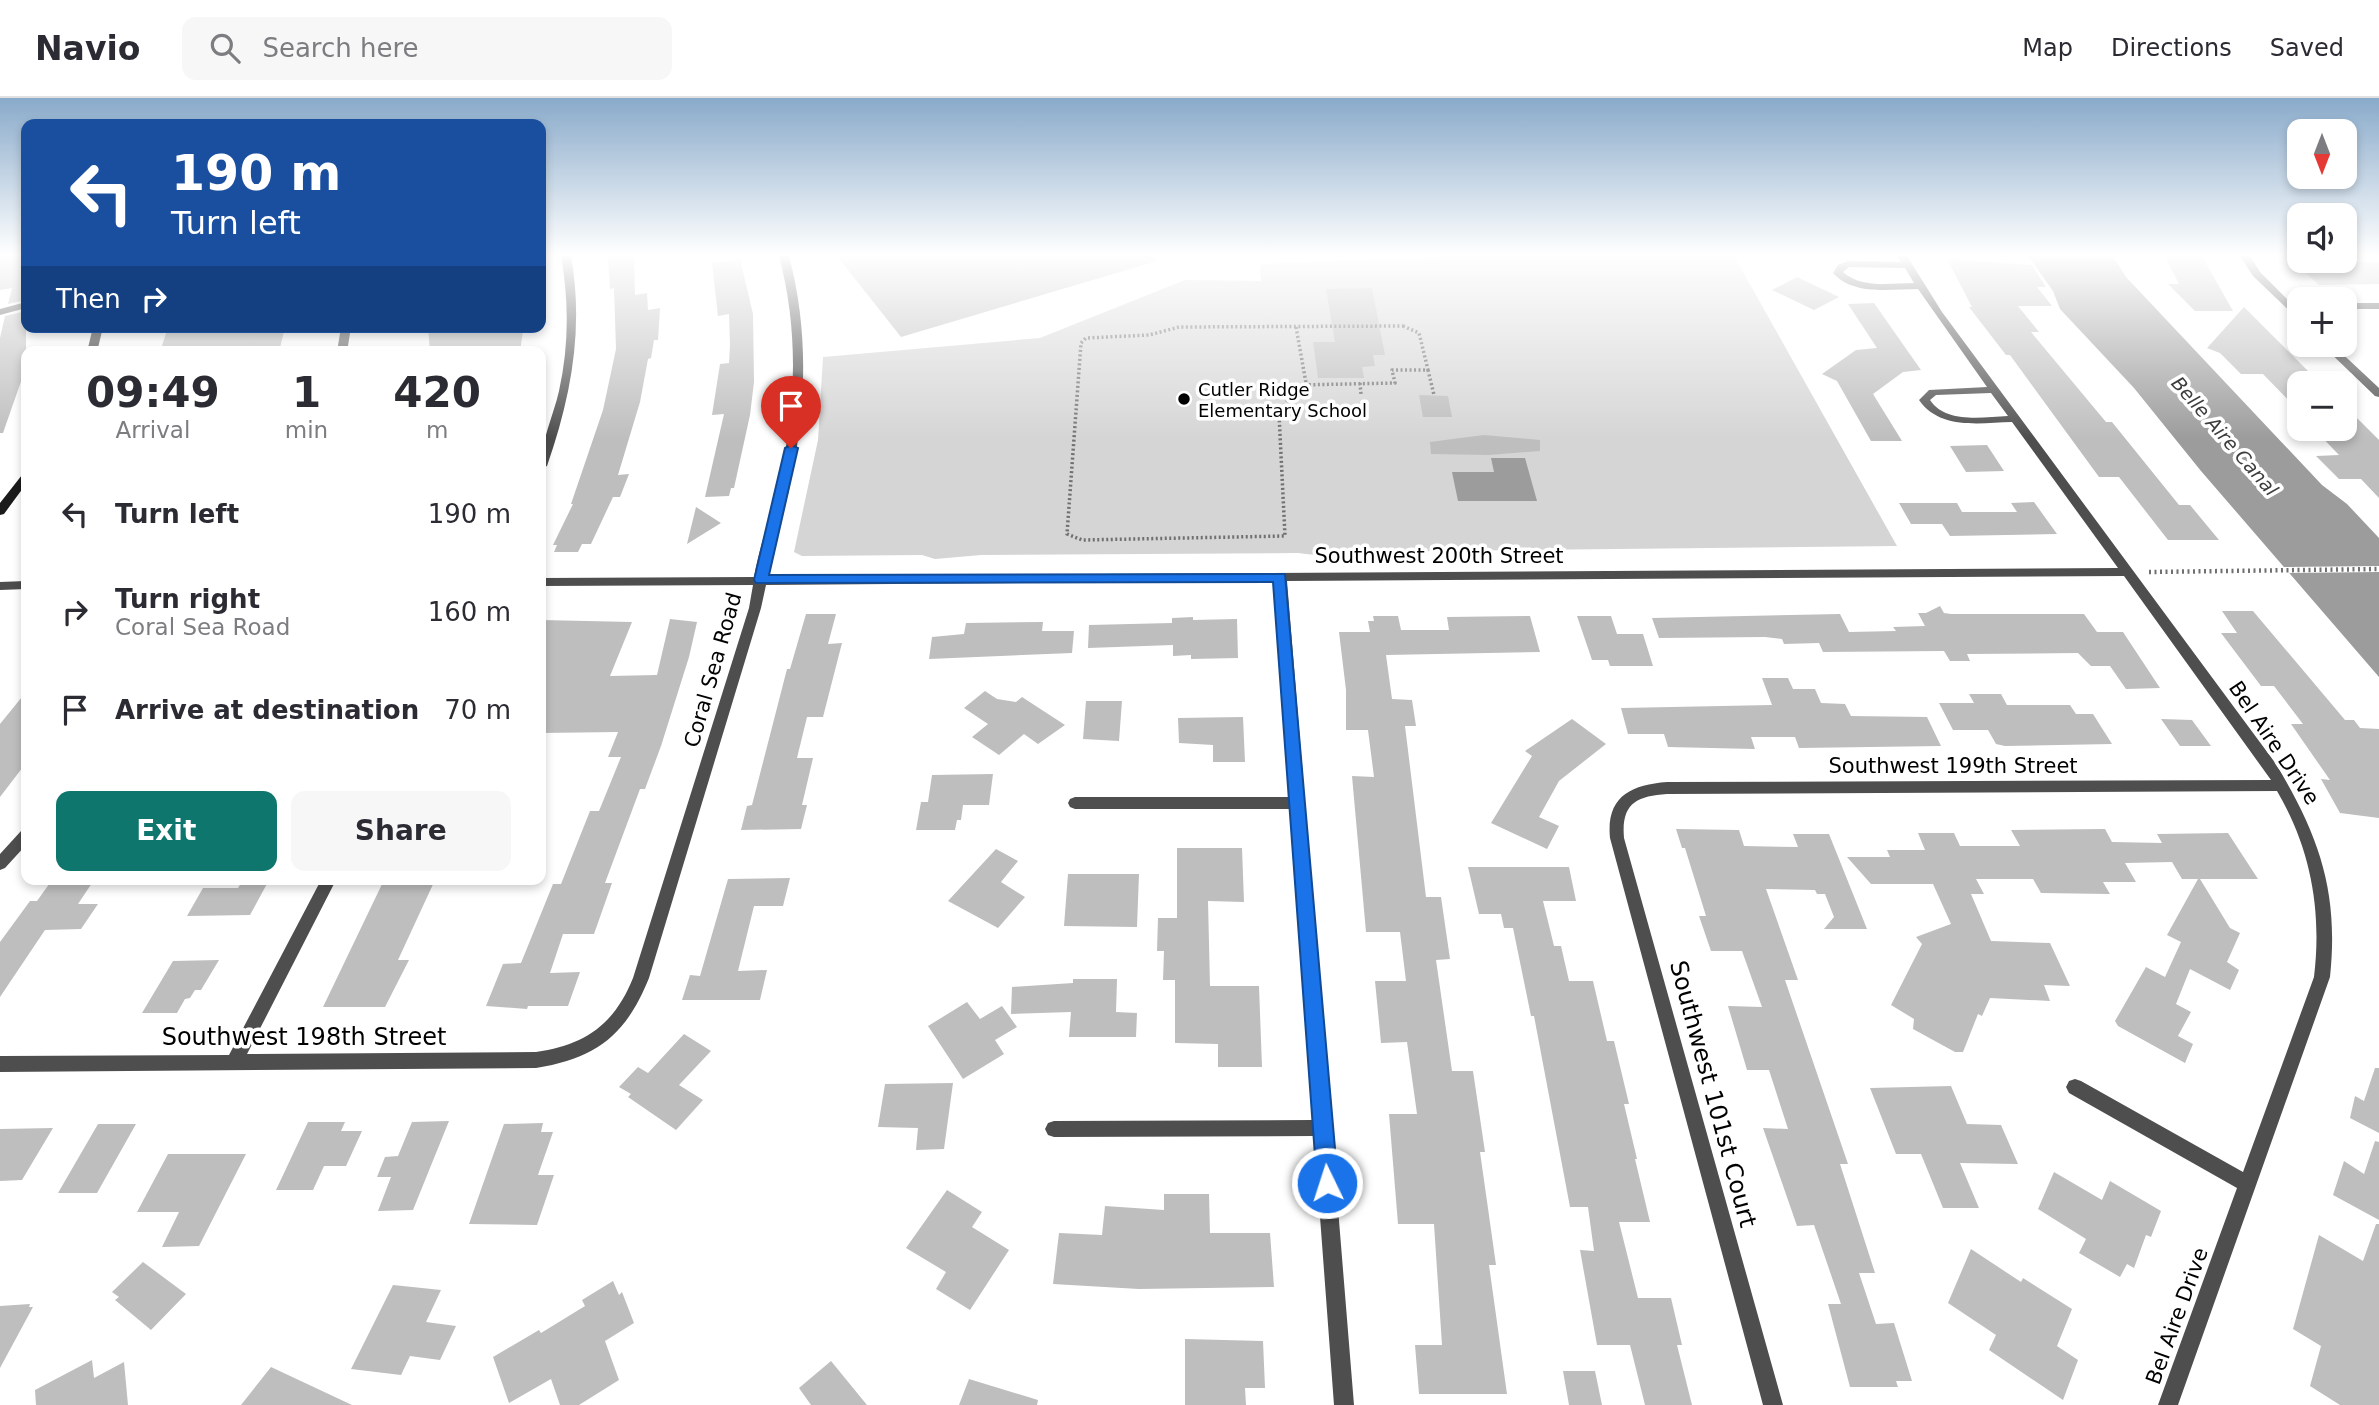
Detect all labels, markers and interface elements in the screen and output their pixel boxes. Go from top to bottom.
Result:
search box [182,17,672,80]
text: Navio [35,29,140,68]
icon: search [206,29,244,67]
text: Search here [262,33,419,63]
text: Map [2022,34,2073,62]
text: Directions [2111,34,2232,62]
text: Saved [2270,34,2344,62]
north arrow [2287,119,2357,189]
map controls [2287,119,2357,441]
text: 190 m [171,145,341,202]
icon: left [56,147,147,238]
button: sound [2287,203,2357,273]
text: Turn left [171,204,301,242]
icon: right [135,280,173,318]
text: Then [56,284,121,314]
button: + [2287,287,2357,357]
text: 09:49 [86,368,220,417]
text: 1 [292,368,321,417]
text: 420 [393,368,481,417]
button: − [2287,371,2357,441]
water label: Belle Aire Canal [2167,372,2283,501]
pin [761,376,821,448]
place label: Cutler Ridge Elementary School [1198,379,1367,421]
icon: arrive [772,387,810,425]
marker: Cutler Ridge Elementary School [1176,391,1192,407]
text: Arrival [116,417,190,443]
text: min [285,417,328,443]
text: m [426,417,448,443]
icon: left [56,495,94,533]
text: Turn left [115,499,239,529]
text: 190 m [428,499,511,529]
street label: Southwest 200th Street [1314,544,1564,568]
text: Turn right [115,584,260,614]
street label: Coral Sea Road [679,590,747,750]
icon: right [56,593,94,631]
text: 160 m [428,597,511,627]
text: Coral Sea Road [115,614,290,640]
street label: Bel Aire Drive [2224,677,2324,809]
icon: arrive [56,691,94,729]
text: Arrive at destination [115,695,419,725]
text: 70 m [444,695,511,725]
street label: Southwest 199th Street [1828,754,2078,778]
button: Exit [56,791,277,871]
button: Share [291,791,511,871]
street label: Southwest 101st Court [1664,958,1762,1230]
street label: Southwest 198th Street [162,1023,446,1051]
position arrow [1290,1146,1364,1220]
street label: Bel Aire Drive [2141,1244,2213,1388]

